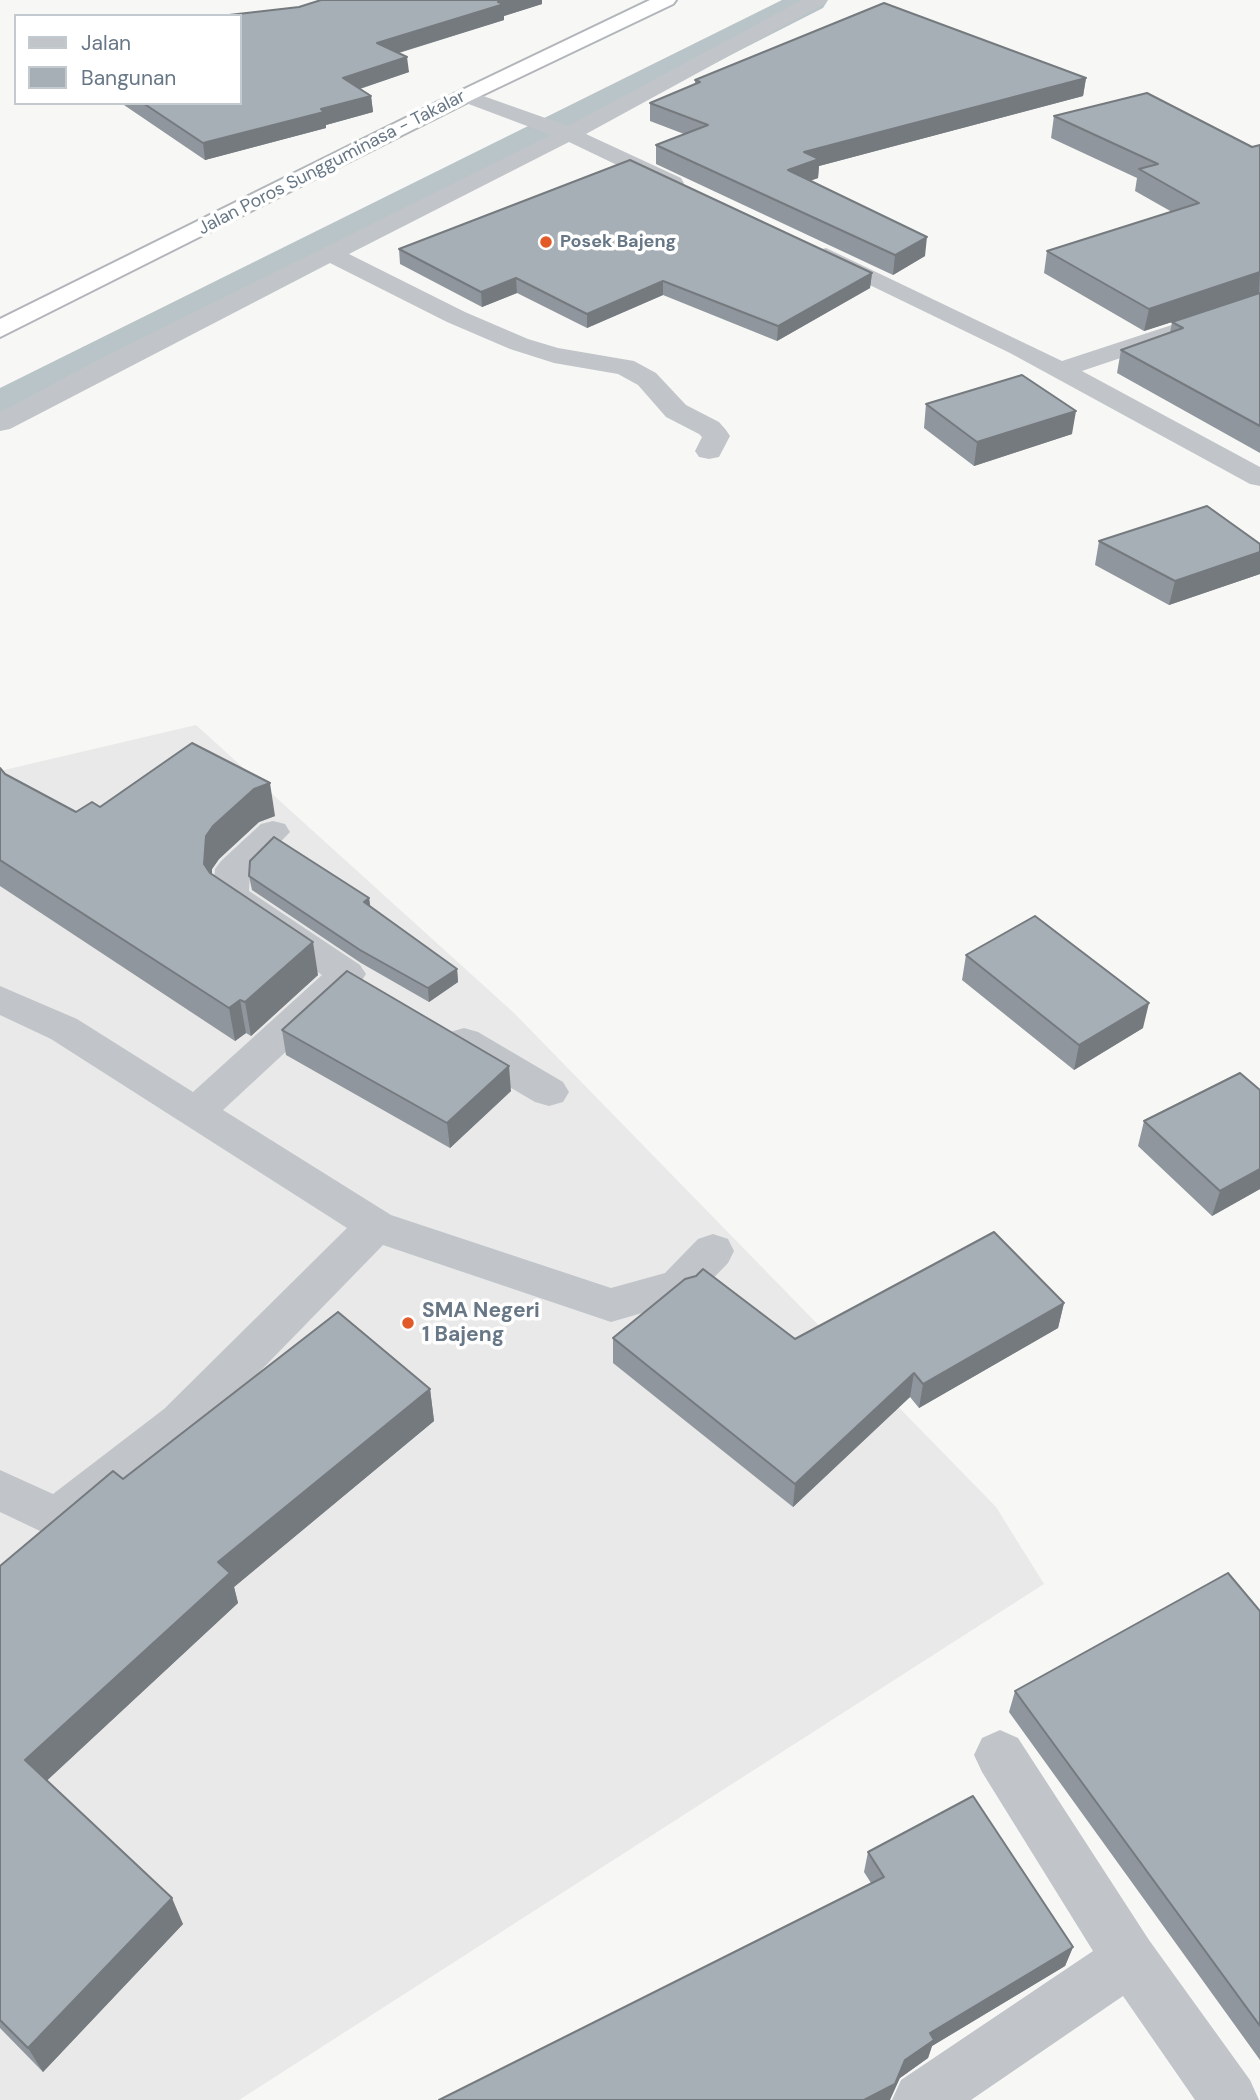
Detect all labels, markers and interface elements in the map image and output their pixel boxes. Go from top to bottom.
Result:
legend [14,14,242,105]
text: Jalan [81,29,131,57]
text: Bangunan [81,64,176,92]
street label: Jalan Poros Sungguminasa - Takalar [195,86,469,240]
place label: Posek Bajeng [560,231,676,253]
marker: Posek Bajeng [538,234,554,250]
place label: SMA Negeri 1 Bajeng [422,1298,540,1348]
marker: SMA Negeri 1 Bajeng [400,1315,416,1331]

